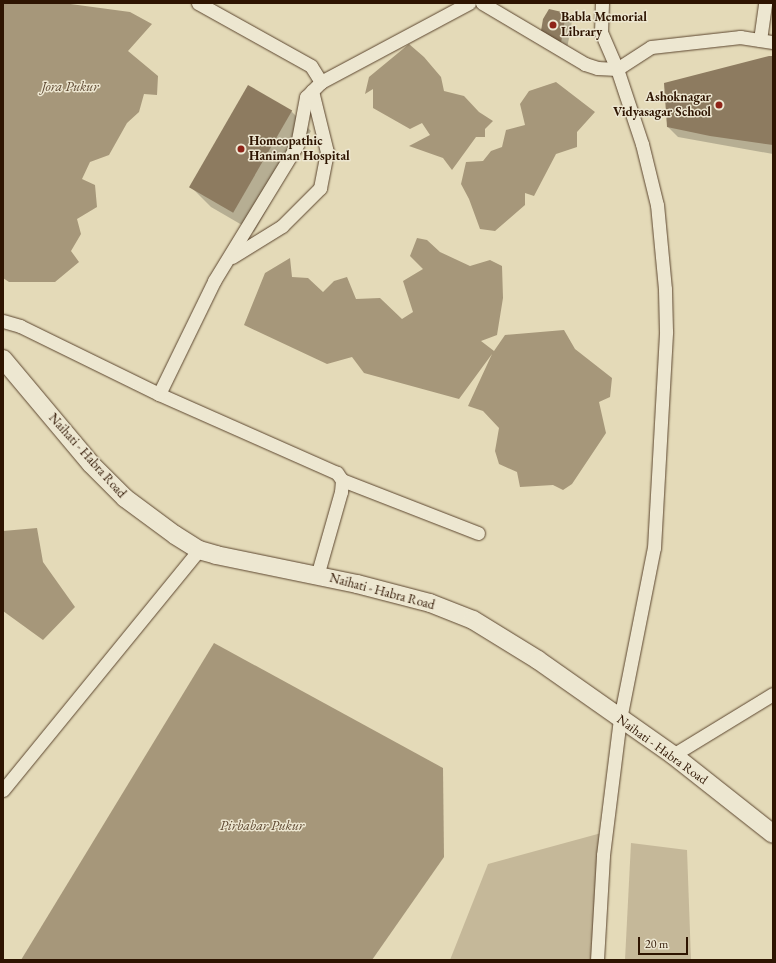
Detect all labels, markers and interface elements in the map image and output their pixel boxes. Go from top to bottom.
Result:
place label: Babla Memorial Library [561,10,647,41]
marker: Babla Memorial Library [548,20,558,30]
water label: Jora Pukur [41,78,99,94]
place label: Ashoknagar Vidyasagar School [613,90,711,121]
marker: Ashoknagar Vidyasagar School [714,100,724,110]
place label: Homeopathic Haniman Hospital [249,134,350,165]
marker: Homeopathic Haniman Hospital [236,144,246,154]
street label: Naihati - Habra Road [45,411,129,501]
street label: Naihati - Habra Road [328,570,436,614]
street label: Naihati - Habra Road [614,712,710,788]
water label: Pirbabar Pukur [220,817,304,833]
scale bar [640,929,690,955]
text: 20 m [645,936,668,952]

